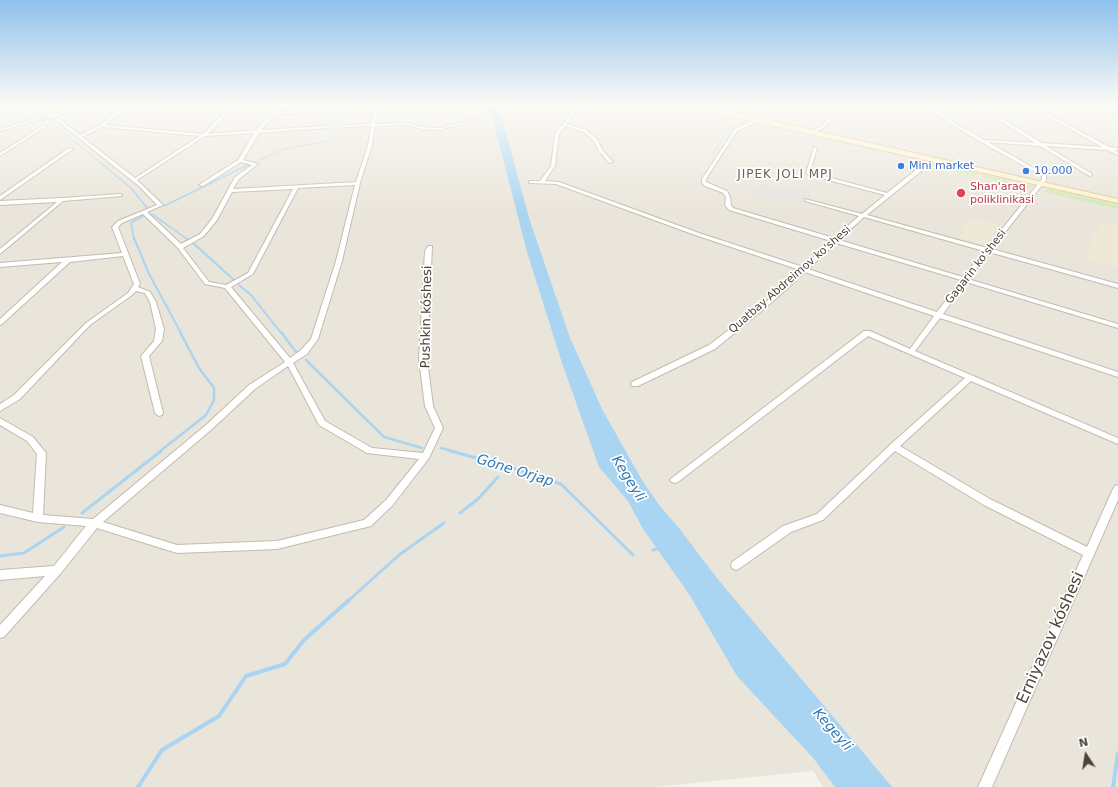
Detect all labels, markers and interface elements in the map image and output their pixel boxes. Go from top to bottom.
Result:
place label: Mini market [909,159,974,173]
marker: Mini market [896,161,906,171]
place label: 10.000 [1034,164,1072,178]
marker: 10.000 [1021,166,1031,176]
district label: JIPEK JOLI MPJ [737,168,833,182]
place label: Shan'araq poliklinikasi [970,180,1034,206]
marker: Shan'araq poliklinikasi [955,187,967,199]
street label: Quatbay Abdreimov ko'shesi [726,223,854,337]
street label: Gagarin ko'shesi [943,227,1009,307]
street label: Pushkin kóshesi [418,265,436,369]
water label: Góne Orjap [475,451,555,491]
water label: Kegeyli [607,453,649,505]
street label: Erniyazov kóshesi [1013,569,1089,707]
water label: Kegeyli [809,705,855,755]
north arrow [1066,735,1106,775]
text: N [1078,735,1089,750]

